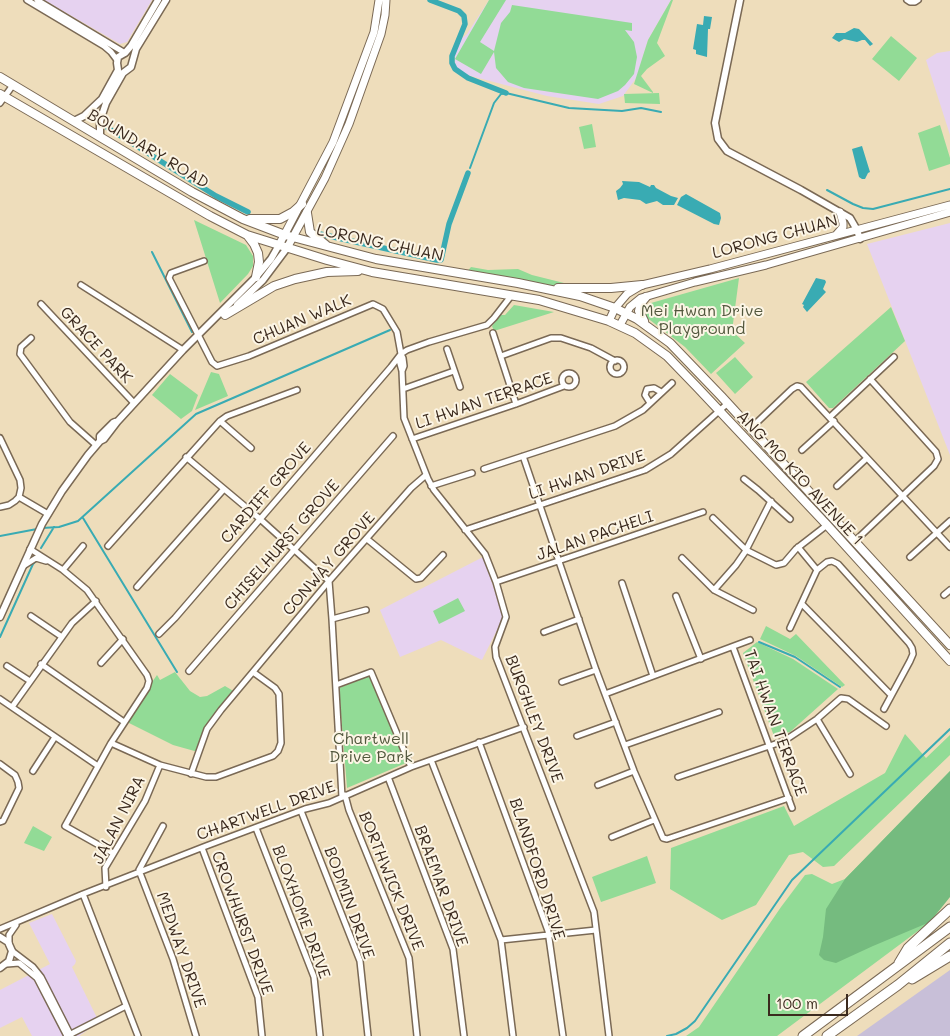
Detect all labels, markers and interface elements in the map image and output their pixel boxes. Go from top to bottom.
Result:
street label: BOUNDARY ROAD [84,105,212,193]
street label: LORONG CHUAN [710,211,840,263]
street label: LORONG CHUAN [315,220,445,266]
street label: CHUAN WALK [250,291,354,349]
park label: Mei Hwan Drive Playground [641,301,763,339]
street label: GRACE PARK [56,303,136,387]
street label: LI HWAN TERRACE [413,369,555,433]
street label: ANG MO KIO AVENUE 1 [733,407,867,549]
street label: CARDIFF GROVE [217,438,315,548]
street label: LI HWAN DRIVE [526,446,648,504]
street label: CHISELHURST GROVE [220,476,344,614]
street label: JALAN PACHELI [534,507,656,565]
street label: CONWAY GROVE [279,508,379,620]
street label: TAI HWAN TERRACE [739,647,811,799]
street label: BURGHLEY DRIVE [501,653,567,785]
park label: Chartwell Drive Park [329,729,413,767]
street label: JALAN NIRA [89,773,149,867]
street label: CHARTWELL DRIVE [194,777,338,845]
street label: BLANDFORD DRIVE [505,796,569,942]
street label: BORTHWICK DRIVE [354,809,428,953]
street label: BRAEMAR DRIVE [410,823,472,949]
street label: BLOXHOME DRIVE [268,843,334,981]
street label: BODMIN DRIVE [320,844,378,962]
street label: CROWHURST DRIVE [207,849,277,997]
street label: MEDWAY DRIVE [152,890,210,1010]
scale bar [770,984,850,1016]
text: 100 m [776,993,818,1013]

